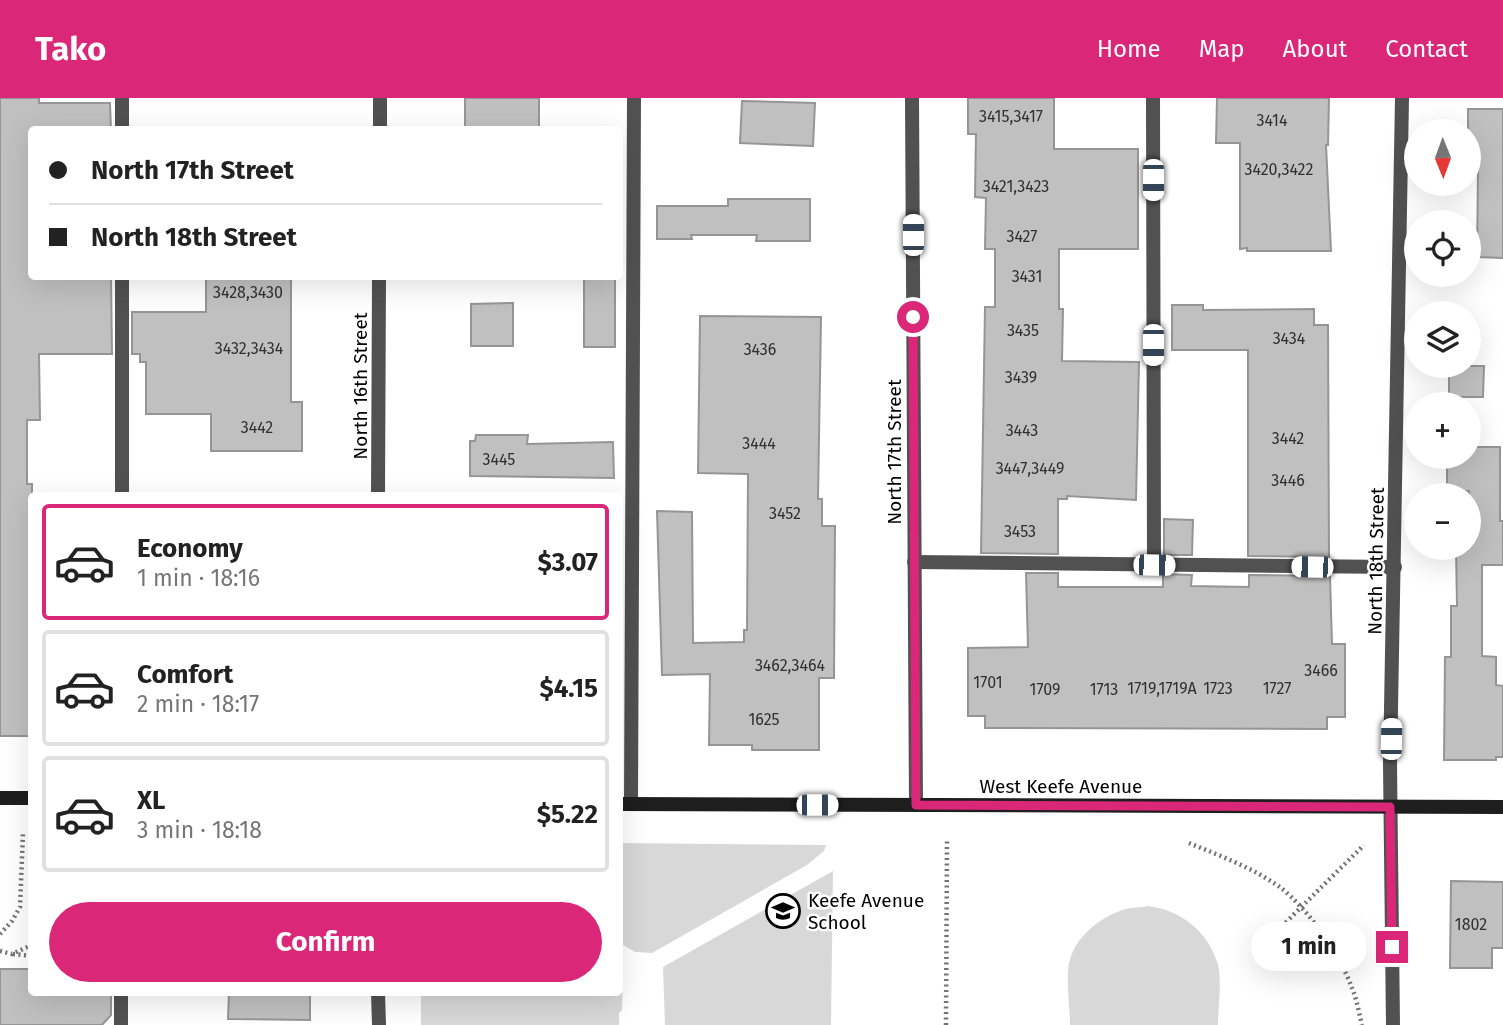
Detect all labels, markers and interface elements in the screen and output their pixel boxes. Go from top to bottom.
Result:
text: Tako [35,29,106,69]
text: Home [1097,35,1161,63]
text: Map [1199,35,1245,63]
text: About [1283,35,1347,63]
text: Contact [1385,35,1468,63]
house number: 3415,3417 [979,107,1043,126]
house number: 3414 [1257,111,1288,130]
north arrow [1404,119,1480,196]
map controls [1404,119,1481,560]
text: North 17th Street [91,155,294,186]
car [1143,159,1164,201]
house number: 3420,3422 [1245,160,1314,179]
house number: 3421,3423 [983,177,1049,196]
button: locate [1404,210,1481,287]
car [903,214,924,256]
text: North 18th Street [91,222,297,253]
house number: 3427 [1007,227,1037,246]
house number: 3431 [1012,267,1042,286]
house number: 3428,3430 [213,283,283,302]
route start [897,301,929,333]
button: layers [1404,301,1481,378]
street label: North 16th Street [349,312,372,460]
house number: 3435 [1007,321,1039,340]
car [1143,324,1164,366]
house number: 3434 [1273,329,1306,348]
house number: 3432,3434 [215,339,284,358]
house number: 3436 [744,340,776,359]
house number: 3439 [1005,368,1037,387]
street label: North 17th Street [883,379,906,525]
button: + [1404,392,1481,469]
house number: 3442 [241,418,273,437]
house number: 3443 [1006,421,1038,440]
house number: 3442 [1272,429,1304,448]
house number: 3444 [742,434,776,453]
house number: 3445 [483,450,515,469]
house number: 3447,3449 [996,459,1064,478]
house number: 3446 [1271,471,1305,490]
button: − [1404,483,1481,560]
street label: North 18th Street [1363,487,1389,635]
house number: 3452 [769,504,801,523]
house number: 3453 [1004,522,1036,541]
icon: car [53,531,116,594]
text: Economy [137,533,243,564]
text: $3.07 [537,547,598,578]
car [1133,554,1176,576]
car [1291,556,1334,578]
text: 1 min · 18:16 [137,564,260,592]
house number: 3462,3464 [755,656,826,675]
icon: car [53,657,116,720]
text: Comfort [137,659,233,690]
house number: 3466 [1304,661,1338,680]
text: $4.15 [539,673,598,704]
house number: 1701 [973,673,1003,692]
house number: 1719,1719A [1127,679,1198,698]
house number: 1723 [1203,679,1233,698]
house number: 1727 [1263,679,1291,698]
house number: 1709 [1029,680,1061,699]
house number: 1713 [1090,680,1118,699]
text: 2 min · 18:17 [137,690,259,718]
house number: 1625 [748,710,780,729]
car [1381,718,1402,760]
street label: West Keefe Avenue [980,775,1142,798]
icon: car [53,783,116,846]
text: XL [137,785,165,816]
car [797,795,839,816]
text: $5.22 [537,799,598,830]
text: 3 min · 18:18 [137,816,262,844]
place label: Keefe Avenue School [808,889,924,934]
school or university icon: Keefe Avenue School [764,892,802,930]
button: Confirm [49,902,602,982]
house number: 1802 [1455,915,1487,934]
callout: 1 min [1252,922,1368,972]
route end [1376,931,1408,963]
text: 1 min [1281,932,1337,960]

